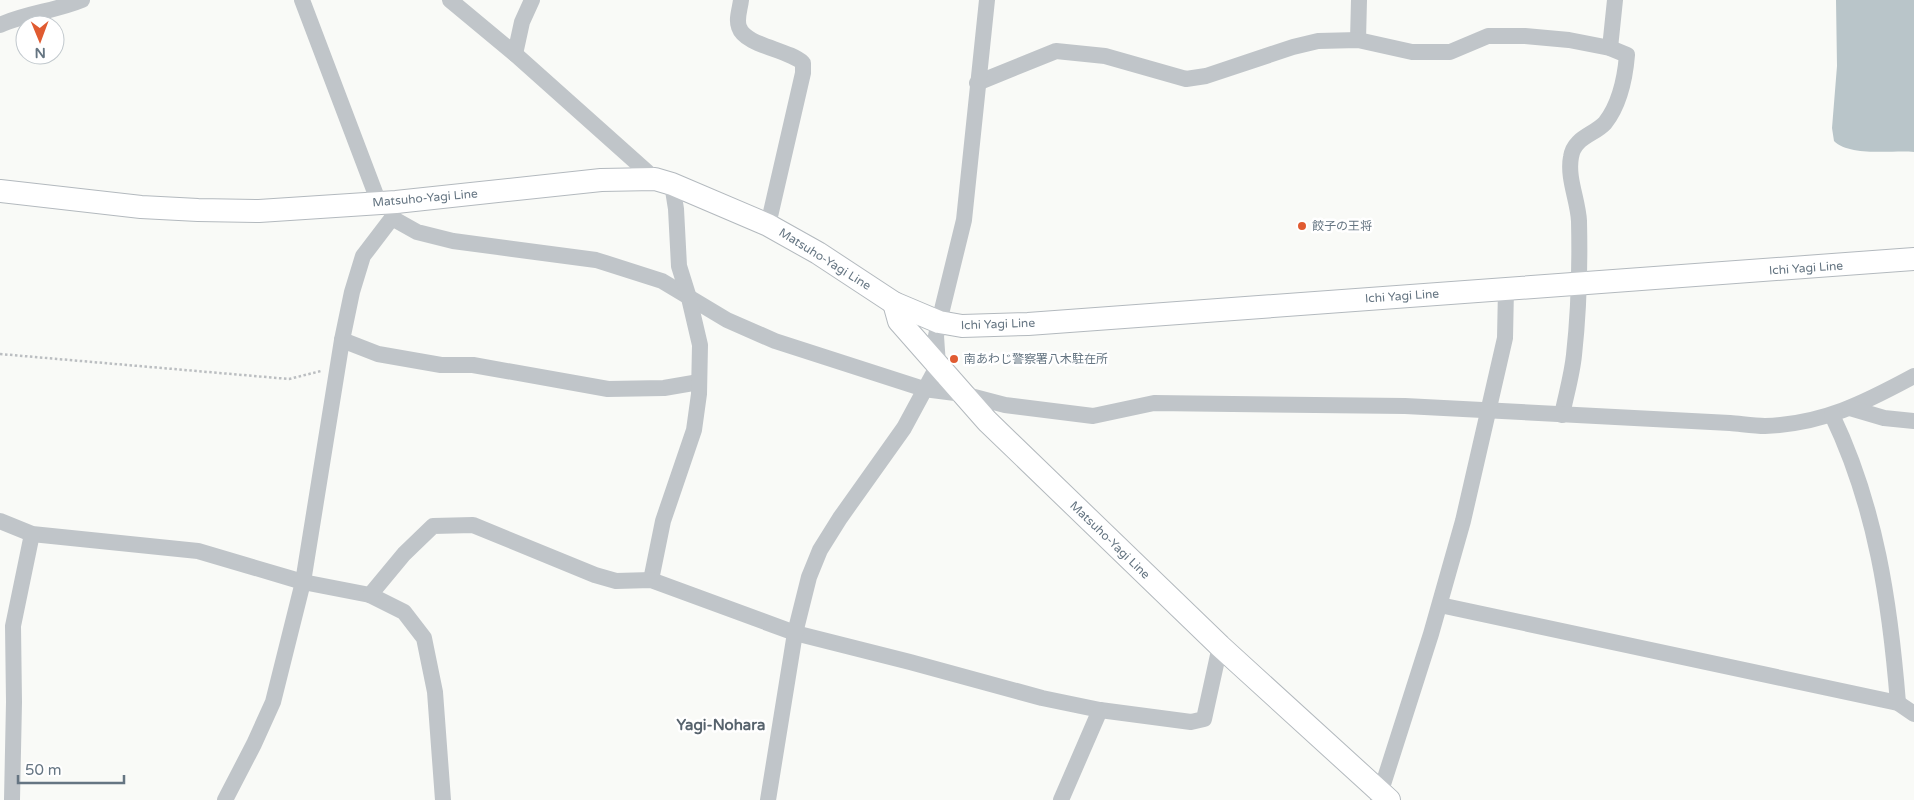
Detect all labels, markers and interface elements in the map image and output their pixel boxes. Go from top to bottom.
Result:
north arrow [15,15,65,65]
text: N [34,44,46,61]
street label: Matsuho-Yagi Line [372,186,478,210]
place label: 餃子の王将 [1312,219,1372,233]
marker: 餃子の王将 [1296,220,1308,232]
street label: Matsuho-Yagi Line [776,225,874,293]
street label: Ichi Yagi Line [1769,258,1844,278]
street label: Ichi Yagi Line [1365,286,1440,306]
street label: Ichi Yagi Line [961,316,1036,332]
place label: 南あわじ警察署八木駐在所 [964,352,1108,366]
marker: 南あわじ警察署八木駐在所 [948,353,960,365]
street label: Matsuho-Yagi Line [1067,498,1153,582]
district label: Yagi-Nohara [677,716,765,735]
scale bar [18,752,124,784]
text: 50 m [25,761,62,779]

